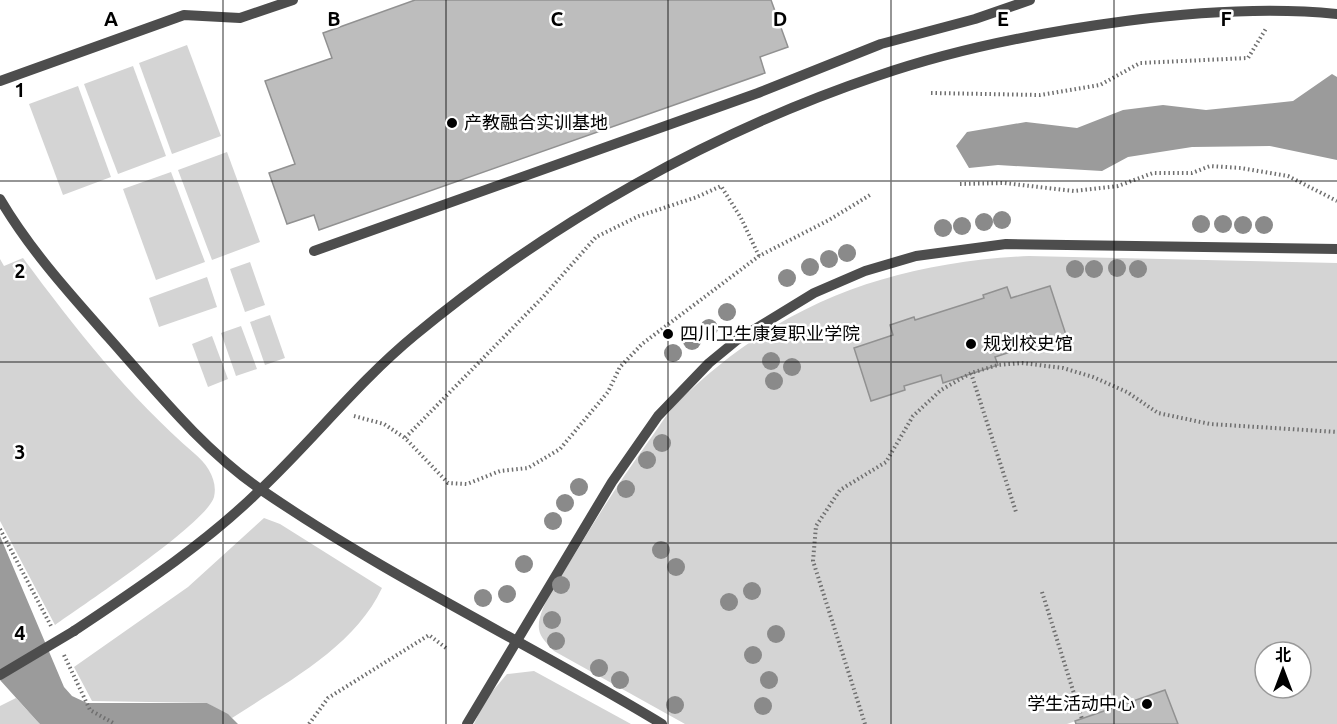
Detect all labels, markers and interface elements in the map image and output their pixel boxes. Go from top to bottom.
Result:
text: A [104,7,118,30]
text: B [327,7,341,30]
text: C [551,7,564,30]
text: D [773,7,787,30]
text: E [997,7,1009,30]
text: F [1220,7,1232,30]
text: 1 [14,78,26,101]
place label: 产教融合实训基地 [464,112,608,132]
marker: 产教融合实训基地 [445,116,459,130]
text: 2 [14,259,26,282]
place label: 四川卫生康复职业学院 [680,323,860,343]
marker: 四川卫生康复职业学院 [661,327,675,341]
place label: 规划校史馆 [983,333,1073,353]
marker: 规划校史馆 [964,337,978,351]
text: 3 [14,440,26,463]
text: 4 [14,621,26,644]
north arrow [1253,640,1313,700]
text: 北 [1275,646,1291,664]
place label: 学生活动中心 [1027,693,1135,713]
marker: 学生活动中心 [1140,697,1154,711]

